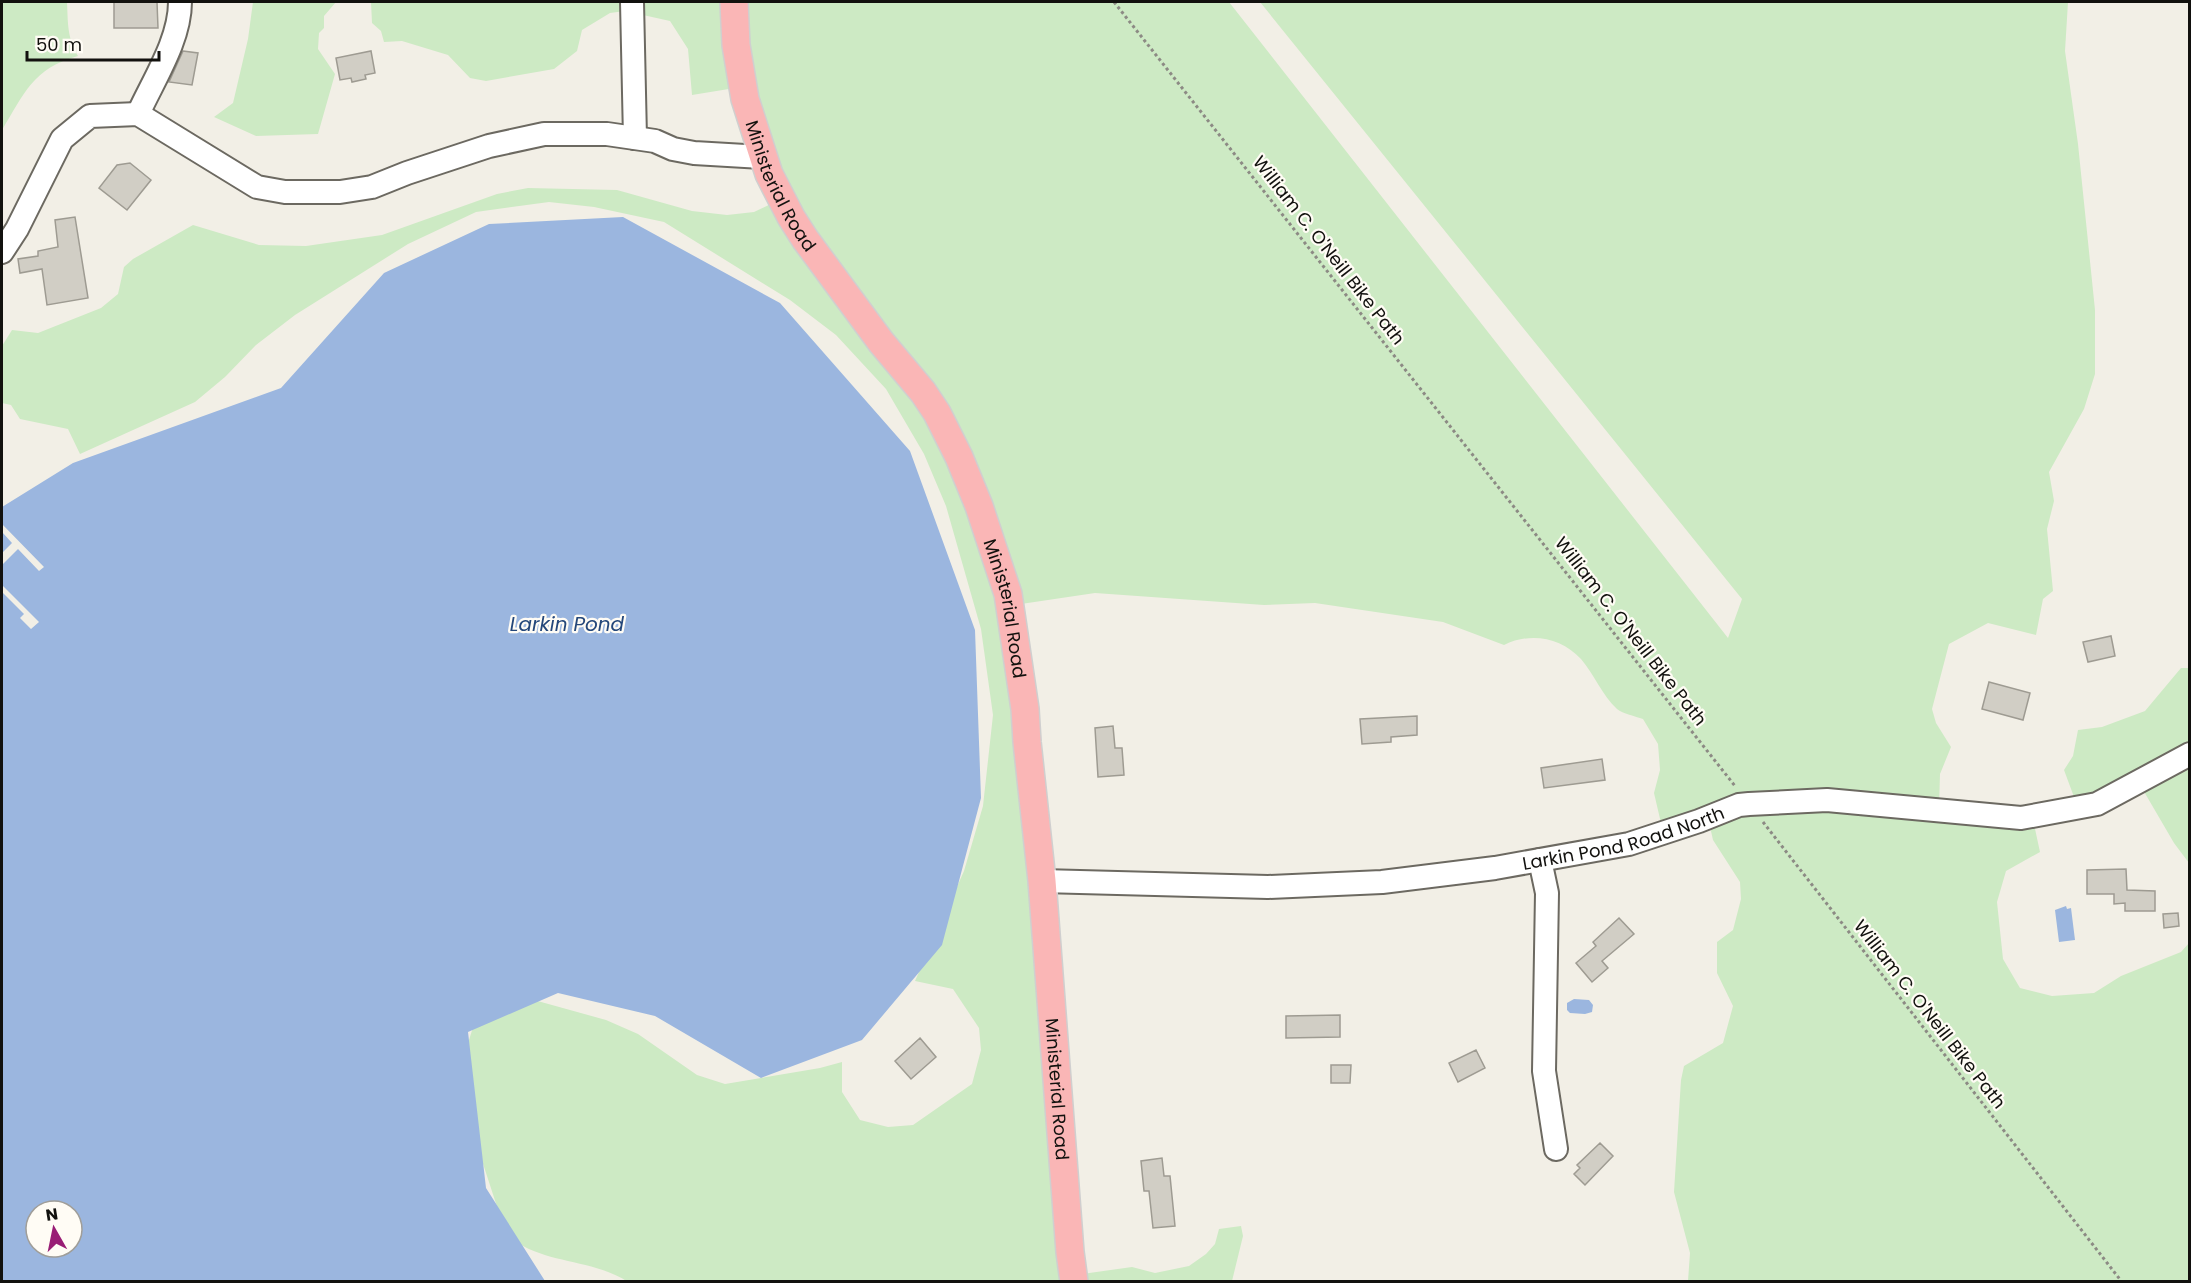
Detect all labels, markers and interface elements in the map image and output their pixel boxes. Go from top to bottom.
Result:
scale bar [27,24,159,62]
text: 50 m [36,32,82,57]
street label: Ministerial Road [740,117,822,256]
street label: William C. O'Neill Bike Path [1247,150,1411,350]
street label: William C. O'Neill Bike Path [1549,531,1713,731]
street label: Ministerial Road [978,536,1033,680]
water label: Larkin Pond [510,610,625,638]
street label: Larkin Pond Road North [1520,800,1728,875]
street label: William C. O'Neill Bike Path [1848,914,2012,1114]
street label: Ministerial Road [1040,1017,1076,1161]
north arrow [24,1199,84,1259]
text: N [44,1202,59,1227]

